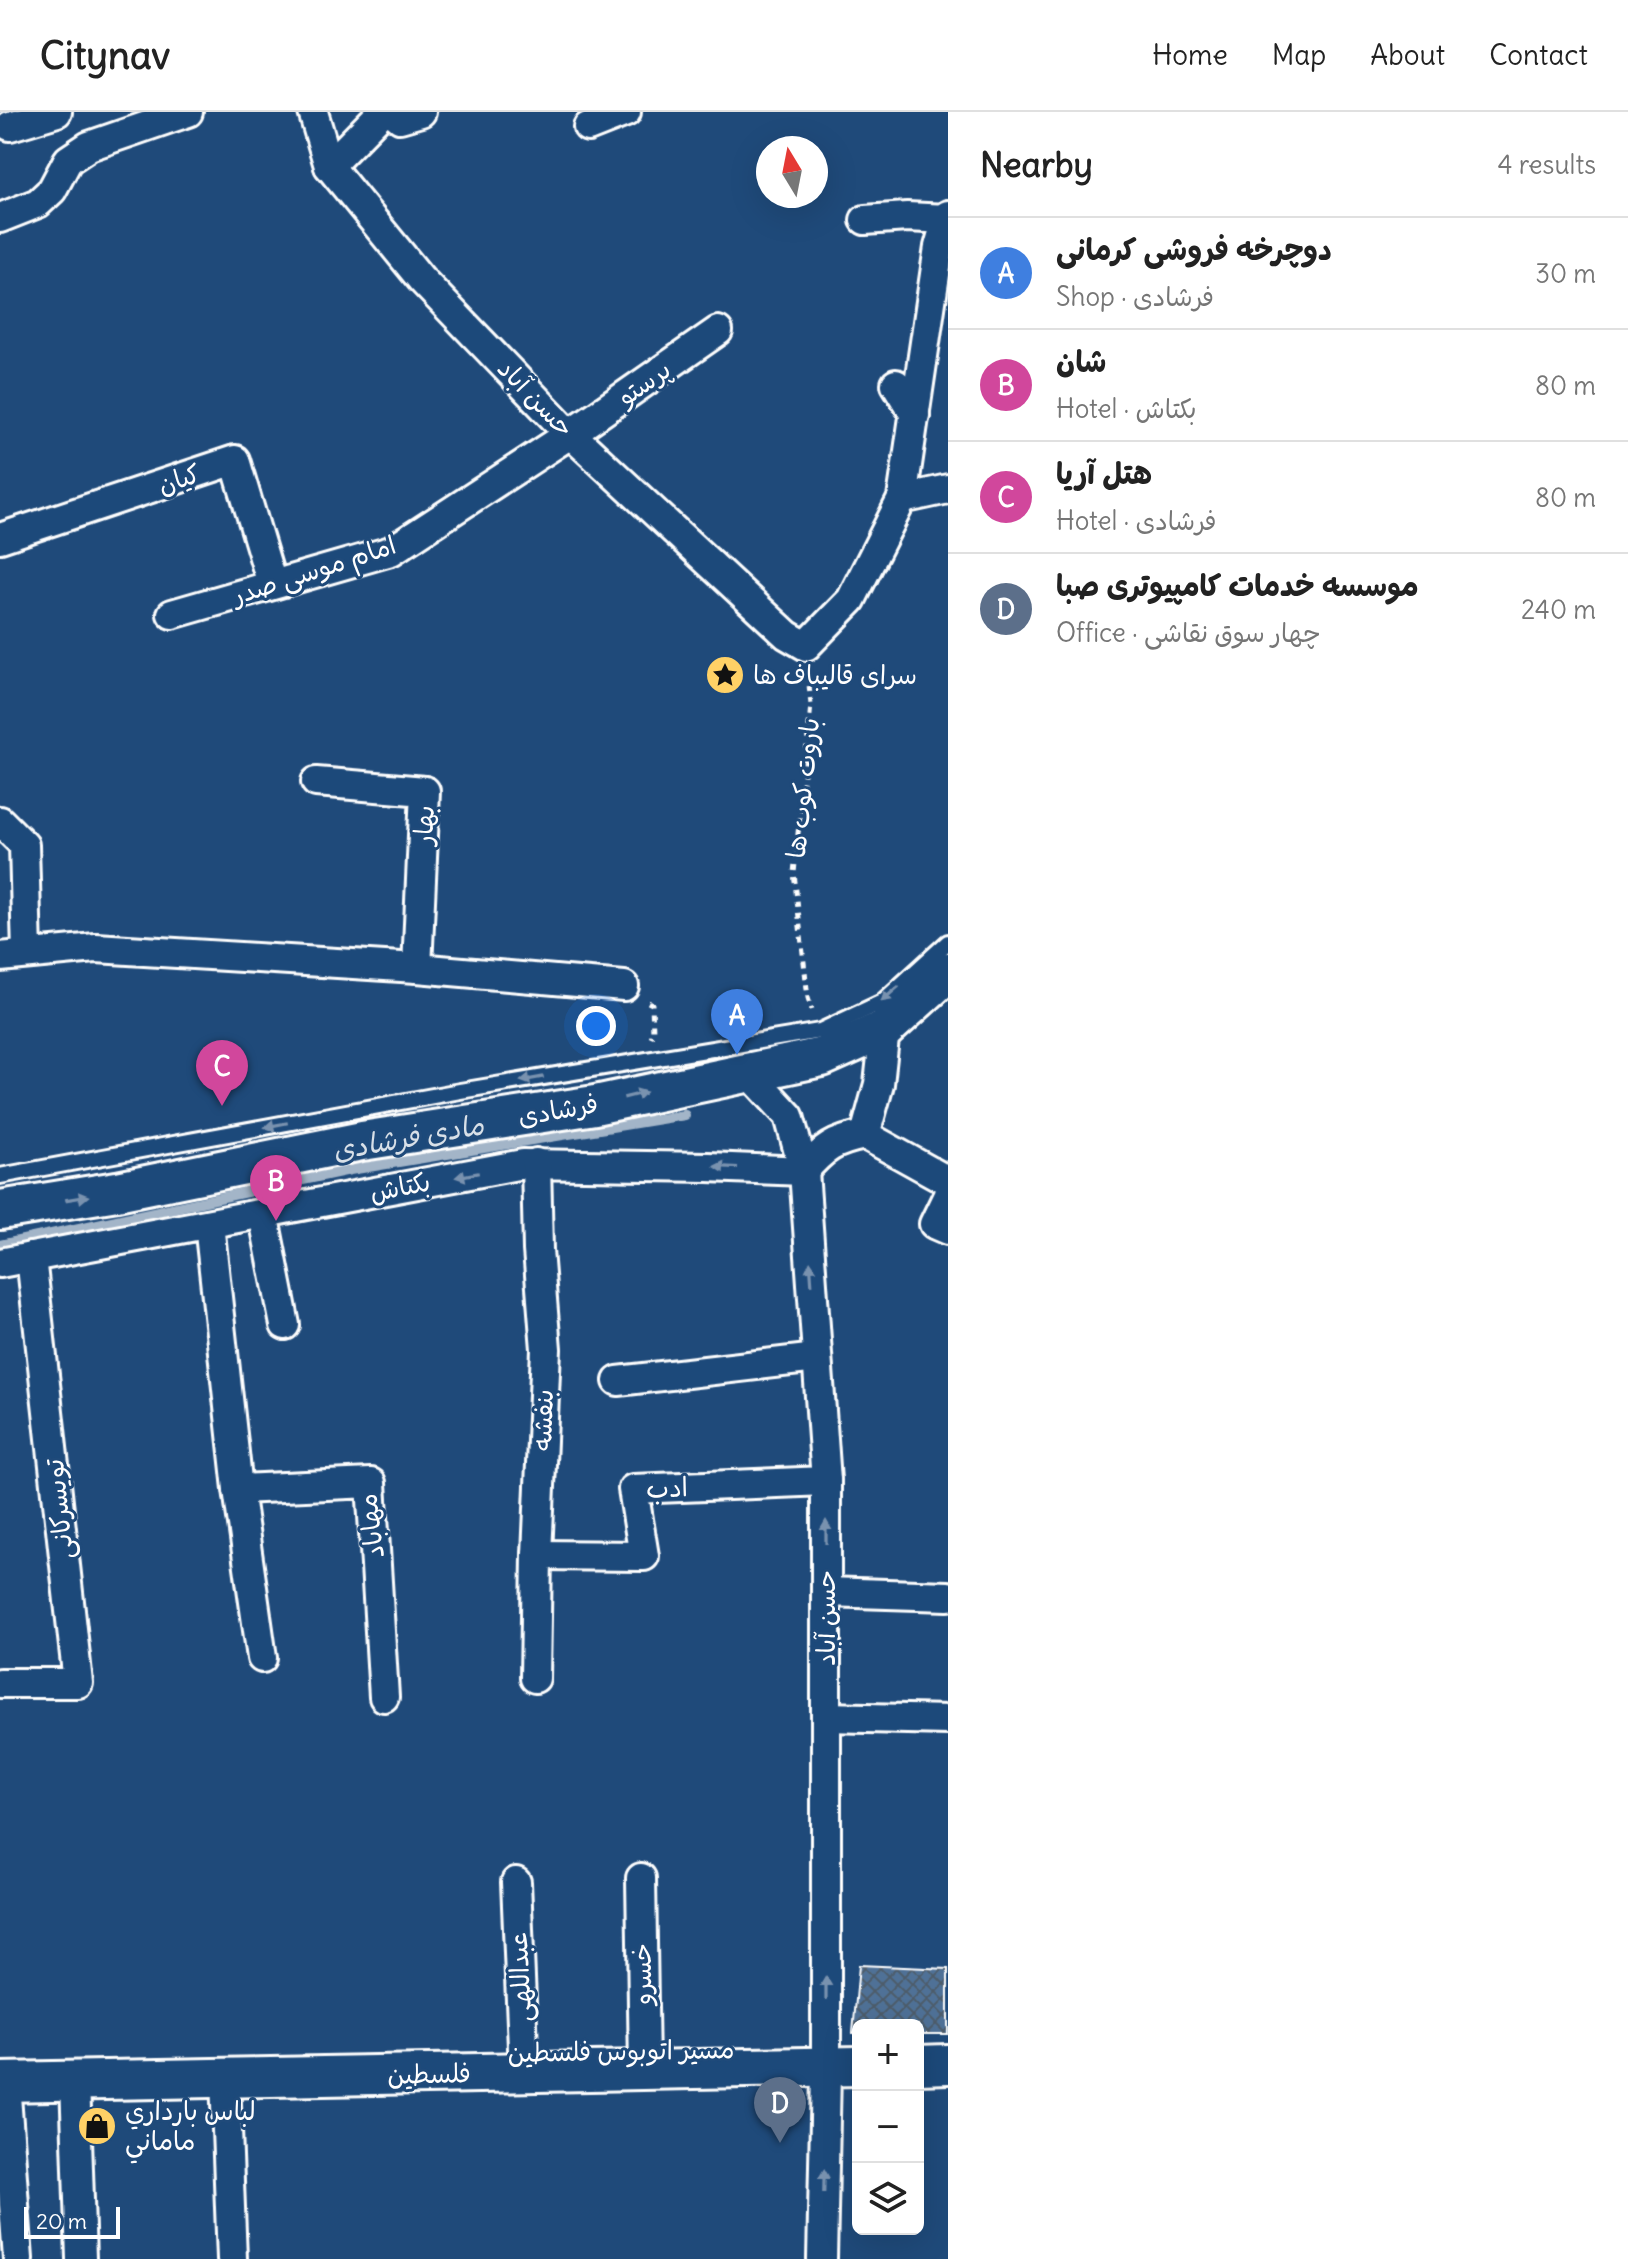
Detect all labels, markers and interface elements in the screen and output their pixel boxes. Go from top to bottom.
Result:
text: Citynav [40,32,170,79]
text: Home [1152,37,1228,73]
text: Map [1272,37,1326,73]
text: About [1370,37,1445,73]
text: Contact [1489,37,1588,73]
north arrow [756,136,828,208]
text: Nearby [980,143,1093,186]
text: 4 results [1498,148,1596,181]
text: دوچرخه فروشی کرمانی [1056,230,1332,268]
text: A [998,257,1014,290]
text: 30 m [1535,257,1596,290]
text: Shop · فرشادی [1056,280,1214,313]
text: شان [1056,342,1106,380]
street label: حسن آباد [491,352,582,444]
street label: پرستو [610,352,678,414]
text: B [997,369,1015,402]
text: 80 m [1535,369,1596,402]
text: Hotel · بکتاش [1056,392,1197,425]
text: هتل آریا [1056,454,1152,492]
street label: کیان [153,456,204,501]
text: C [997,481,1015,514]
text: 80 m [1535,481,1596,514]
text: Hotel · فرشادی [1056,504,1217,537]
street label: امام موسی صدر [226,527,401,616]
text: موسسه خدمات کامپیوتری صبا [1056,566,1419,604]
text: D [997,593,1015,626]
text: 240 m [1521,593,1596,626]
text: Office · چهار سوق نقاشی [1056,616,1321,649]
place icon: سرای قالیباف ها [704,654,746,696]
place label: سرای قالیباف ها [753,658,917,691]
street label: باروت کوب ها [779,716,826,860]
street label: بهار [406,804,441,848]
one-way arrow [881,985,901,1002]
pin: A [711,989,763,1055]
your location [576,1006,616,1046]
pin: C [196,1040,248,1106]
one-way arrow [519,1073,544,1085]
street label: فرشادی [515,1086,601,1133]
one-way arrow [623,1088,648,1100]
water label: مادی فرشادی [330,1106,487,1168]
one-way arrow [263,1119,288,1131]
pin: B [250,1155,302,1221]
one-way arrow [713,1161,738,1174]
street label: بکتاش [367,1164,433,1209]
one-way arrow [454,1169,479,1181]
one-way arrow [65,1191,90,1204]
one-way arrow [804,1260,817,1285]
street label: بنفشه [525,1388,560,1452]
street label: تویسرکانی [37,1457,81,1561]
street label: ادب [645,1470,689,1505]
street label: مهاباد [350,1492,391,1560]
one-way arrow [820,1519,832,1544]
street label: حسن آباد [809,1570,842,1666]
street label: عبداللهی [501,1931,539,2023]
street label: خسرو [624,1943,659,2007]
one-way arrow [820,1975,832,2000]
map controls [852,2019,924,2235]
button: + [852,2019,924,2091]
street label: مسیر اتوبوس فلسطین [507,2032,735,2070]
street label: فلسطین [387,2056,471,2091]
pin: D [754,2077,806,2143]
button: − [852,2091,924,2163]
place label: لباس بارداري ماماني [125,2094,256,2164]
shop icon: لباس بارداري ماماني [76,2105,118,2147]
button: layers [852,2163,924,2235]
one-way arrow [817,2168,830,2193]
scale bar [24,2203,120,2239]
text: 20 m [36,2207,87,2235]

